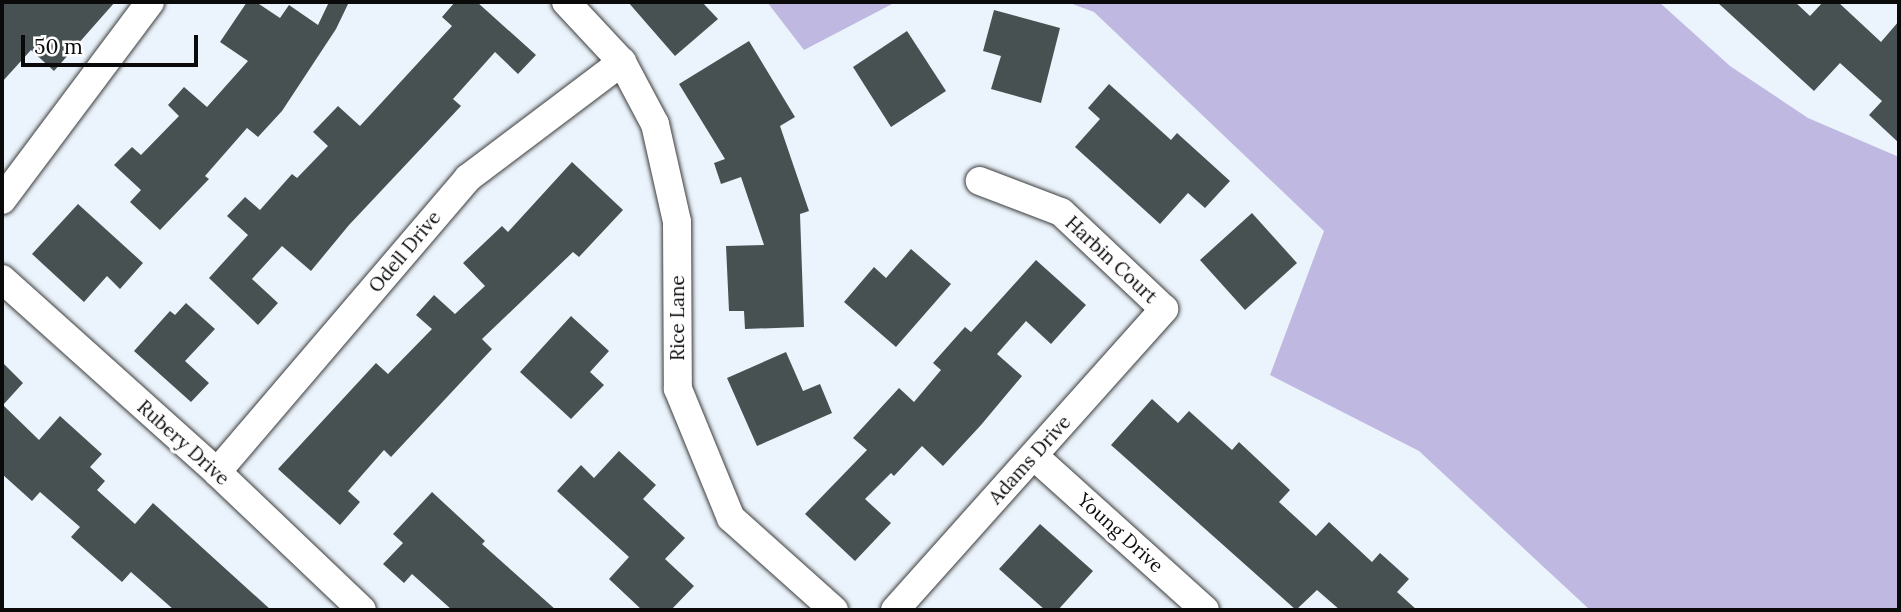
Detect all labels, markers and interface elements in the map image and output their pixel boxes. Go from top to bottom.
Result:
scale bar [24,21,201,65]
text: 50 m [34,33,83,60]
street label: Odell Drive [364,207,446,297]
street label: Harbin Court [1060,212,1162,308]
street label: Rice Lane [667,275,689,361]
street label: Rubery Drive [132,396,234,490]
street label: Adams Drive [984,411,1076,509]
street label: Young Drive [1072,488,1168,578]

